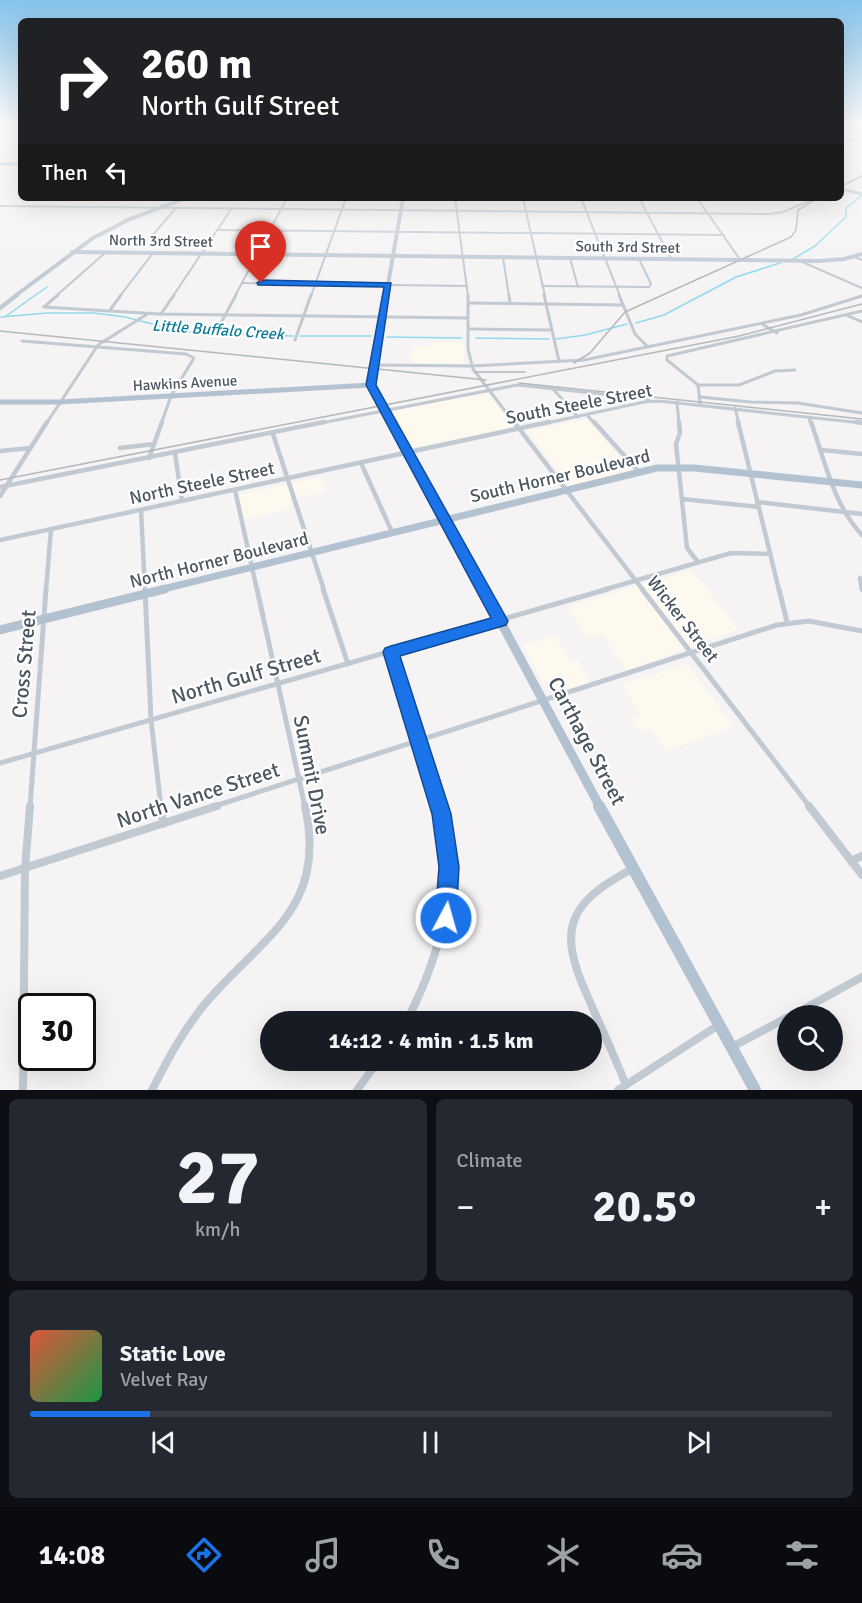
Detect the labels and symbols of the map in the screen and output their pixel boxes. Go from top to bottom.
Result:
pin [235,221,286,283]
street label: North 3rd Street [109,231,213,251]
street label: South 3rd Street [575,237,681,257]
water label: Little Buffalo Creek [151,315,287,345]
street label: Hawkins Avenue [132,371,238,395]
street label: South Steele Street [504,379,654,429]
street label: South Horner Boulevard [468,445,652,507]
street label: North Steele Street [127,457,277,509]
street label: North Horner Boulevard [127,527,311,593]
street label: Wicker Street [642,571,724,667]
street label: Cross Street [6,609,42,719]
street label: North Gulf Street [168,642,324,710]
street label: Carthage Street [542,672,632,810]
street label: Summit Drive [288,713,336,837]
street label: North Vance Street [113,756,283,834]
position arrow [414,886,478,950]
speed limit sign: 30 [18,993,96,1071]

